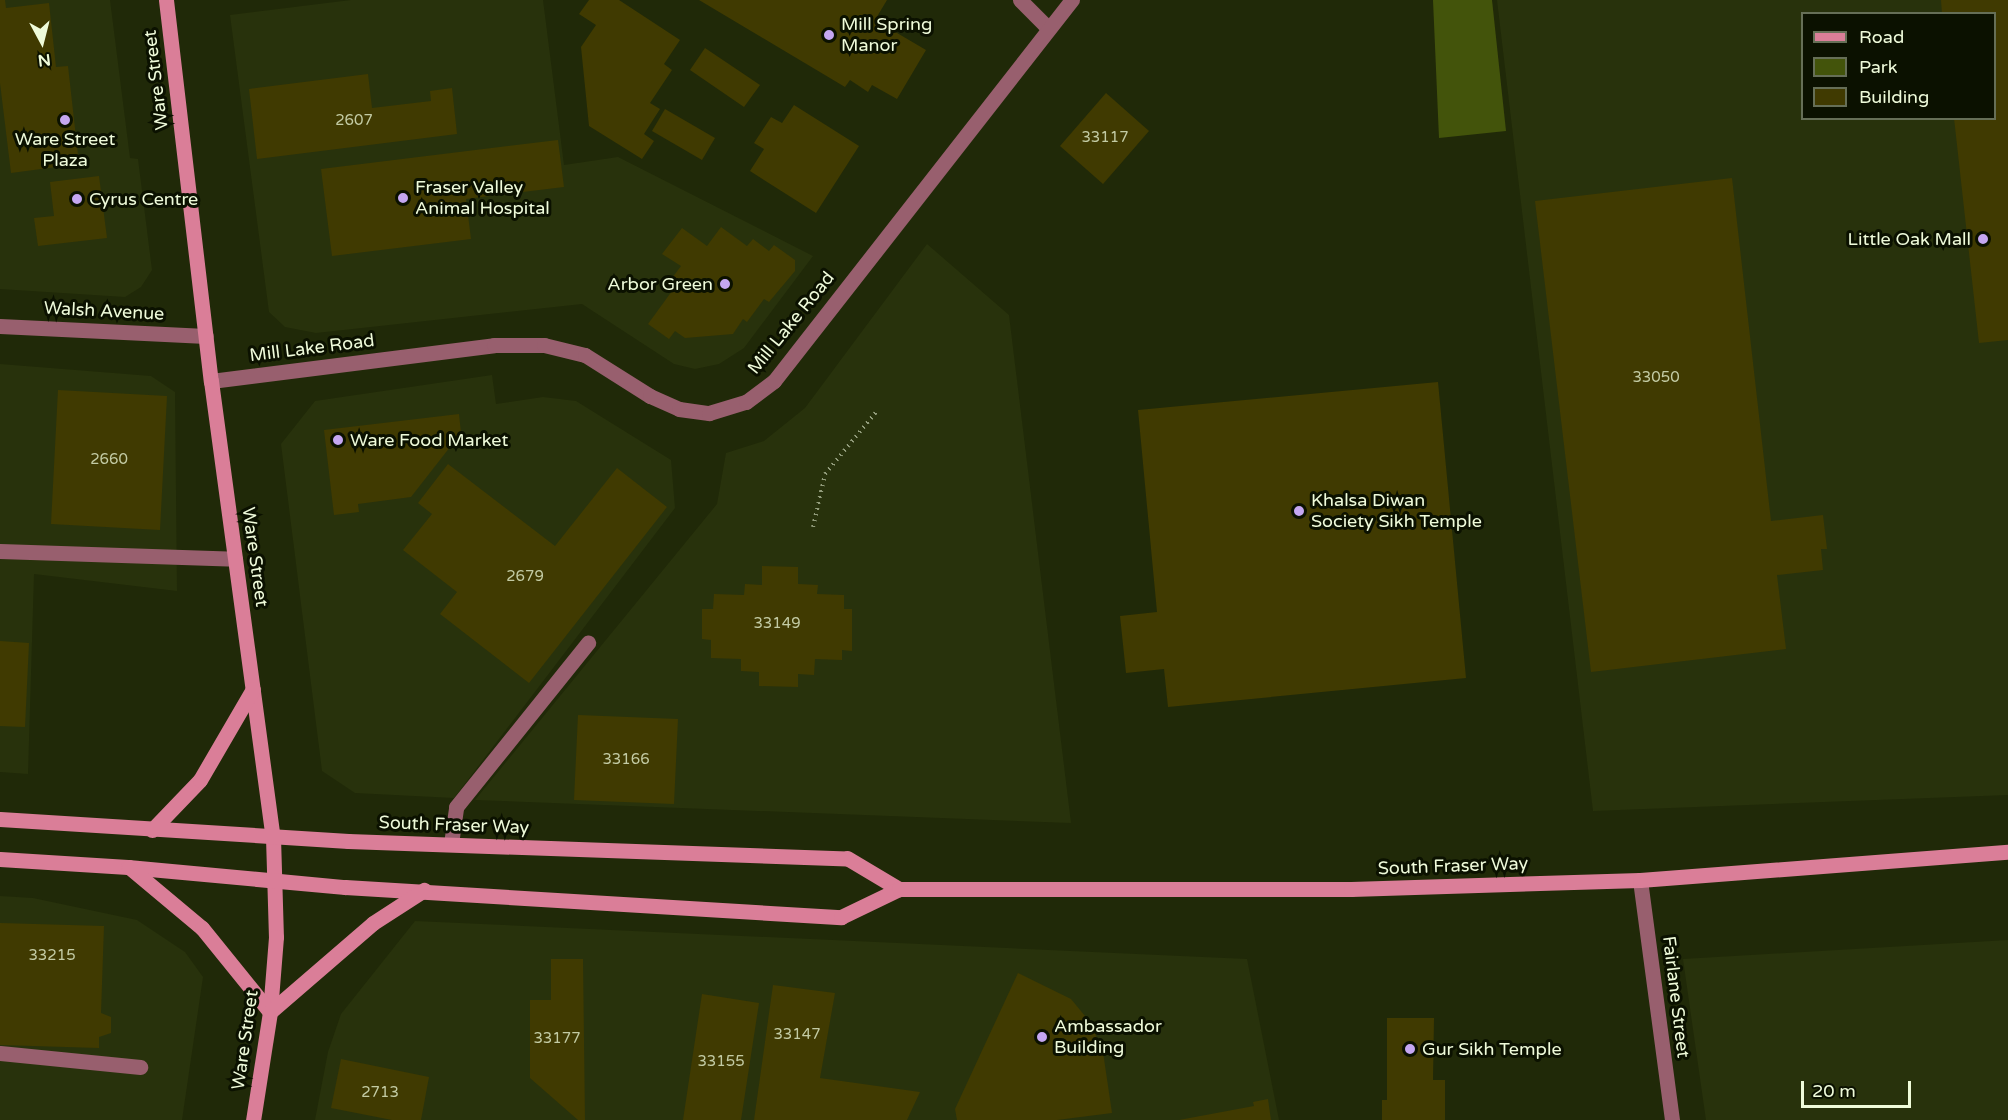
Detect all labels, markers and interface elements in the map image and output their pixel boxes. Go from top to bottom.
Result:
north arrow [12,12,72,72]
legend [1801,12,1996,120]
place label: Mill Spring Manor [841,14,932,57]
text: Road [1859,26,1904,48]
marker: Mill Spring Manor [822,28,836,42]
street label: Ware Street [139,29,173,131]
text: N [37,49,52,71]
text: Park [1859,56,1897,78]
text: Building [1859,86,1929,108]
house number: 2607 [335,112,373,130]
marker: Ware Street Plaza [58,113,72,127]
place label: Ware Street Plaza [15,129,115,172]
house number: 33117 [1081,129,1129,147]
place label: Fraser Valley Animal Hospital [415,177,550,219]
place label: Cyrus Centre [89,188,198,210]
marker: Fraser Valley Animal Hospital [396,191,410,205]
marker: Cyrus Centre [70,192,84,206]
place label: Little Oak Mall [1848,228,1971,250]
marker: Little Oak Mall [1976,232,1990,246]
street label: Mill Lake Road [743,267,839,379]
place label: Arbor Green [607,273,713,295]
marker: Arbor Green [718,277,732,291]
street label: Walsh Avenue [43,297,165,325]
street label: Mill Lake Road [248,330,376,366]
house number: 33050 [1632,369,1680,387]
place label: Ware Food Market [350,429,508,451]
marker: Ware Food Market [331,433,345,447]
house number: 2660 [90,451,128,469]
place label: Khalsa Diwan Society Sikh Temple [1311,490,1482,532]
marker: Khalsa Diwan Society Sikh Temple [1292,504,1306,518]
street label: Ware Street [237,506,273,608]
house number: 2679 [506,568,544,586]
house number: 33149 [753,615,801,633]
house number: 33166 [602,751,650,769]
street label: South Fraser Way [378,812,530,838]
street label: South Fraser Way [1377,853,1529,879]
street label: Fairlane Street [1658,935,1694,1059]
house number: 33215 [28,947,76,965]
street label: Ware Street [227,989,263,1091]
place label: Ambassador Building [1054,1016,1162,1058]
house number: 33147 [773,1026,821,1044]
house number: 33177 [533,1030,581,1048]
marker: Ambassador Building [1035,1030,1049,1044]
place label: Gur Sikh Temple [1422,1038,1562,1060]
marker: Gur Sikh Temple [1403,1042,1417,1056]
house number: 33155 [697,1053,745,1071]
scale bar [1804,1069,1914,1107]
text: 20 m [1812,1080,1856,1102]
house number: 2713 [361,1084,399,1102]

